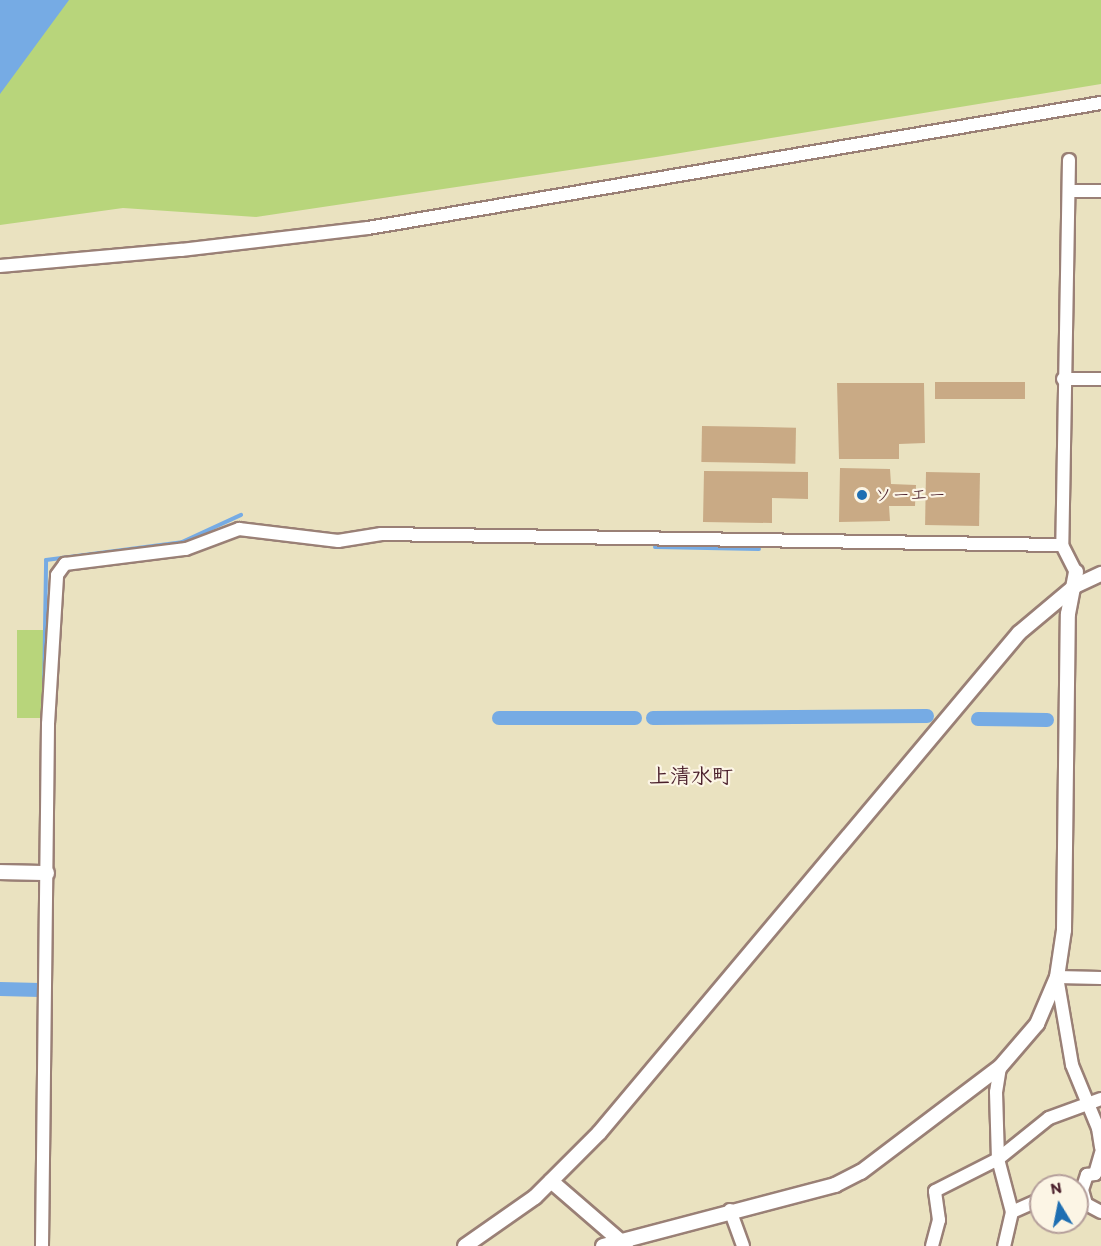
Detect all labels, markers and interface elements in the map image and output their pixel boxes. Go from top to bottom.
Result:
place label: ソーエー [874,484,946,506]
marker: ソーエー [855,488,869,502]
district label: 上清水町 [649,763,733,789]
north arrow [1029,1174,1089,1234]
text: N [1049,1177,1063,1198]

